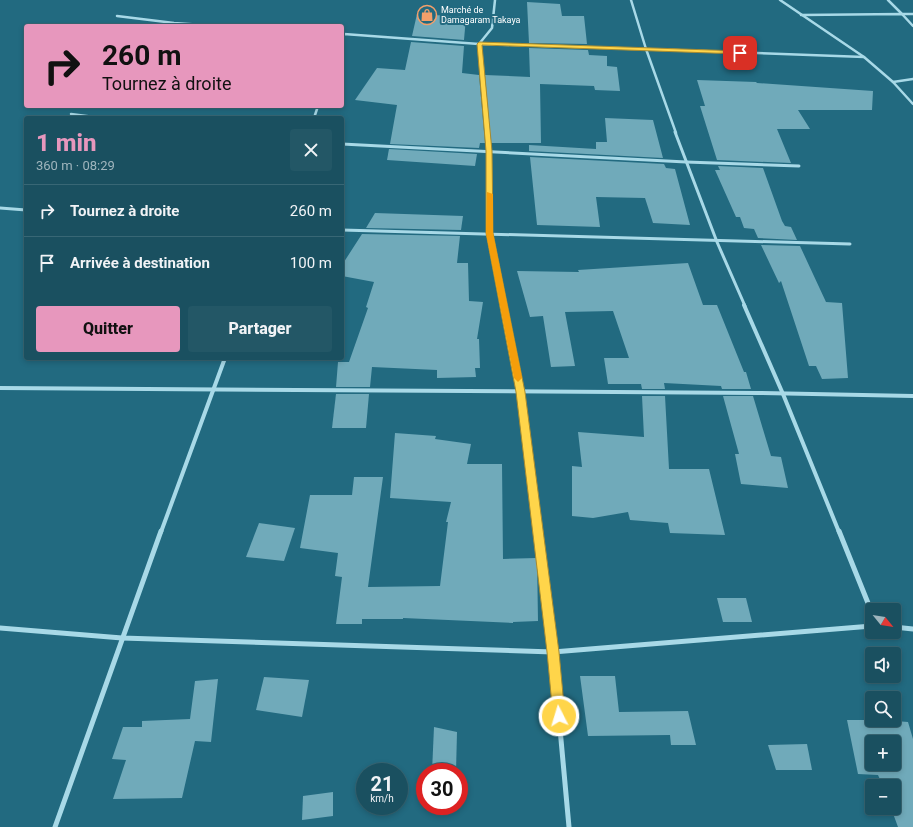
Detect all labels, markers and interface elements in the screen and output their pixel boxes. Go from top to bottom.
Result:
shop icon: Marché de Damagaram Takaya [416,4,438,26]
place label: Marché de Damagaram Takaya [441,5,521,25]
pin [723,36,757,70]
text: 260 m [102,39,181,72]
icon: right [36,40,88,92]
icon: arrive [729,42,751,64]
text: Tournez à droite [102,73,231,94]
text: 1 min [36,129,97,157]
button: close [290,129,332,171]
text: 360 m · 08:29 [36,158,115,173]
icon: right [36,200,58,222]
text: Tournez à droite [70,202,179,220]
text: 260 m [290,202,332,220]
icon: arrive [36,252,58,274]
text: Arrivée à destination [70,254,210,272]
text: 100 m [290,254,332,272]
button: Quitter [36,306,180,352]
button: Partager [188,306,332,352]
north arrow [865,603,901,639]
map controls [865,603,901,815]
button: sound [865,647,901,683]
button: search [865,691,901,727]
position arrow [538,695,580,737]
button: + [865,735,901,771]
speed limit sign: 30 [416,763,468,815]
text: 21 [371,772,393,796]
button: − [865,779,901,815]
text: km/h [370,793,394,804]

